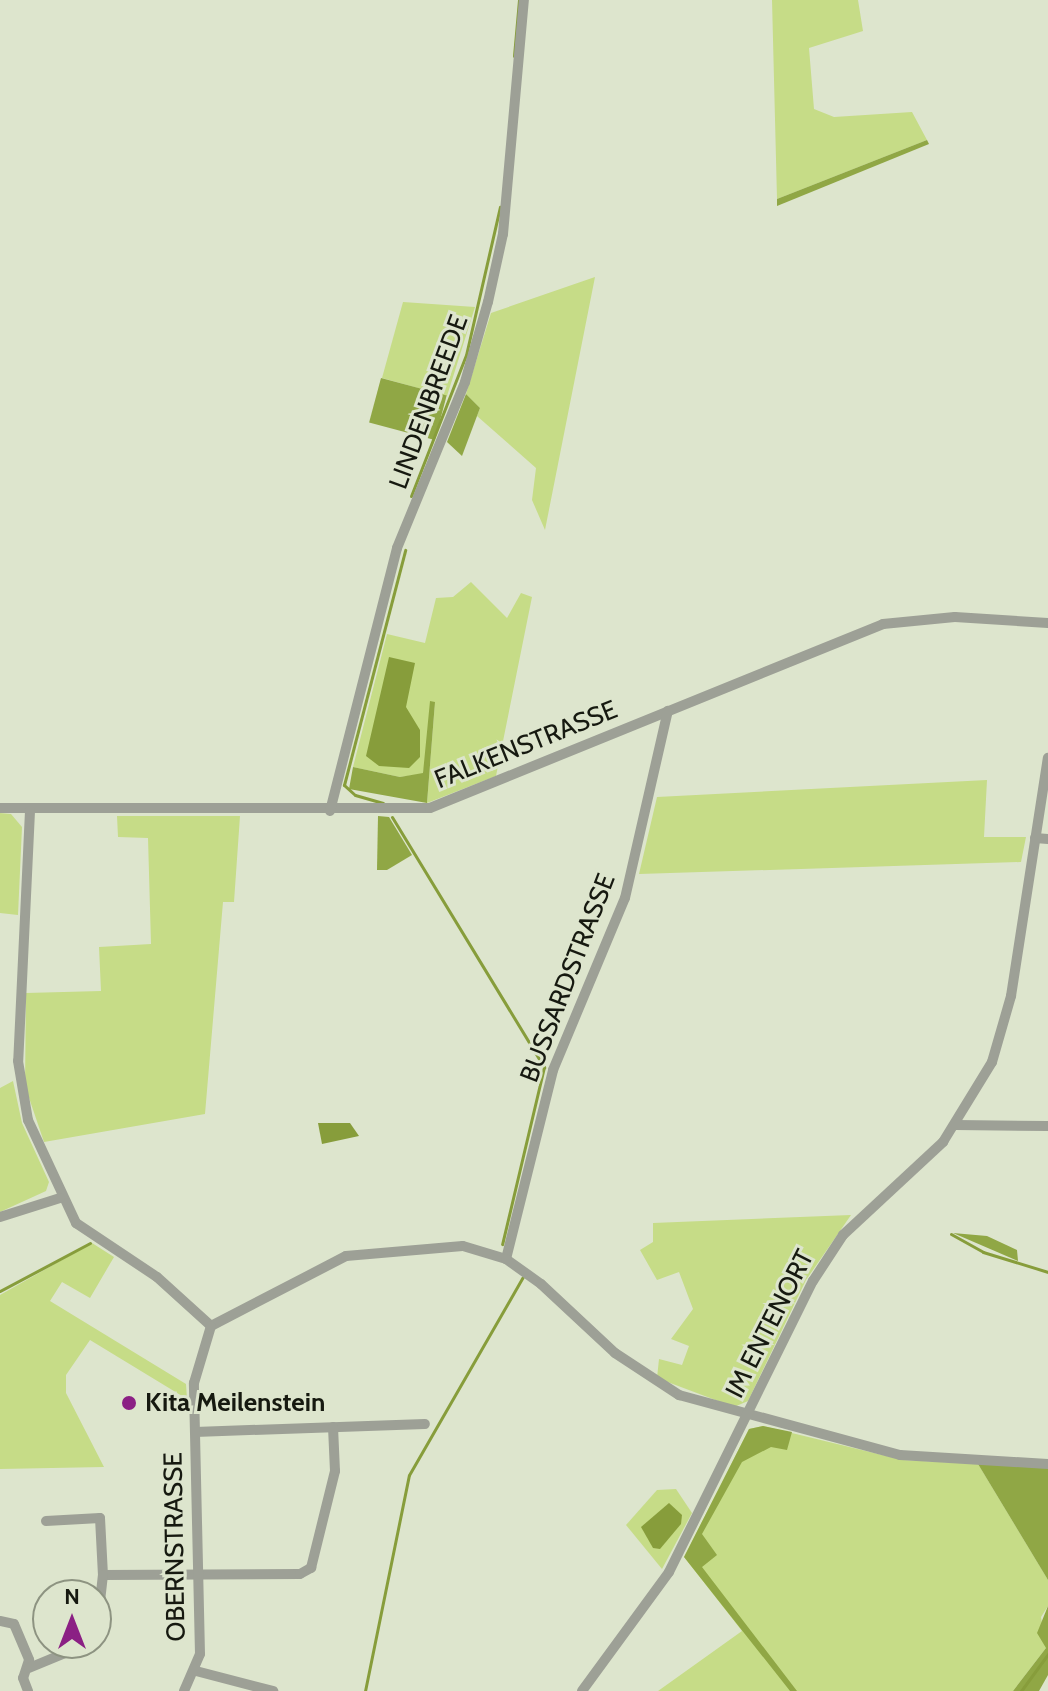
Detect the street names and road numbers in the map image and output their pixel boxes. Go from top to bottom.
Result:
street label: LINDENBREEDE [383,311,475,493]
street label: FALKENSTRASSE [430,694,622,796]
street label: BUSSARDSTRASSE [514,869,622,1087]
street label: IM ENTENORT [719,1245,821,1403]
street label: OBERNSTRASSE [158,1452,192,1642]

